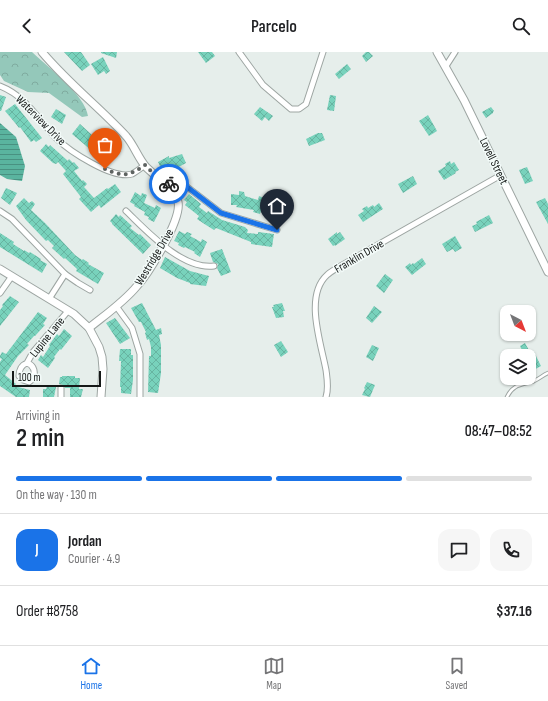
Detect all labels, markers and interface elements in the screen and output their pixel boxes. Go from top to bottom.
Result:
icon: back [16,15,38,37]
icon: search [510,15,532,37]
text: Parcelo [251,16,297,37]
street label: Waterview Drive [12,92,69,149]
pin [88,128,122,169]
icon: bag [94,134,116,156]
street label: Lovell Street [476,135,511,187]
courier [149,164,189,204]
icon: bike [158,173,180,195]
pin [260,189,294,230]
icon: home [266,195,288,217]
street label: Westridge Drive [132,226,177,288]
street label: Franklin Drive [332,236,387,277]
north arrow [500,305,536,341]
map controls [500,305,536,385]
street label: Lupine Lane [27,314,68,361]
button: layers [500,349,536,385]
scale bar [12,369,101,388]
text: 100 m [18,371,40,384]
text: Arriving in [16,408,60,424]
text: 08:47–08:52 [465,422,532,441]
text: 2 min [16,423,65,454]
text: On the way · 130 m [16,487,97,503]
button: chat [438,529,480,571]
button: phone [490,529,532,571]
text: Jordan [68,532,102,551]
text: J [35,540,39,559]
text: Courier · 4.9 [68,551,120,567]
text: Order #8758 [16,602,78,621]
text: $37.16 [496,602,532,621]
tab: Home [80,655,102,692]
tab: Map [263,655,285,692]
tab: Saved [446,655,468,692]

